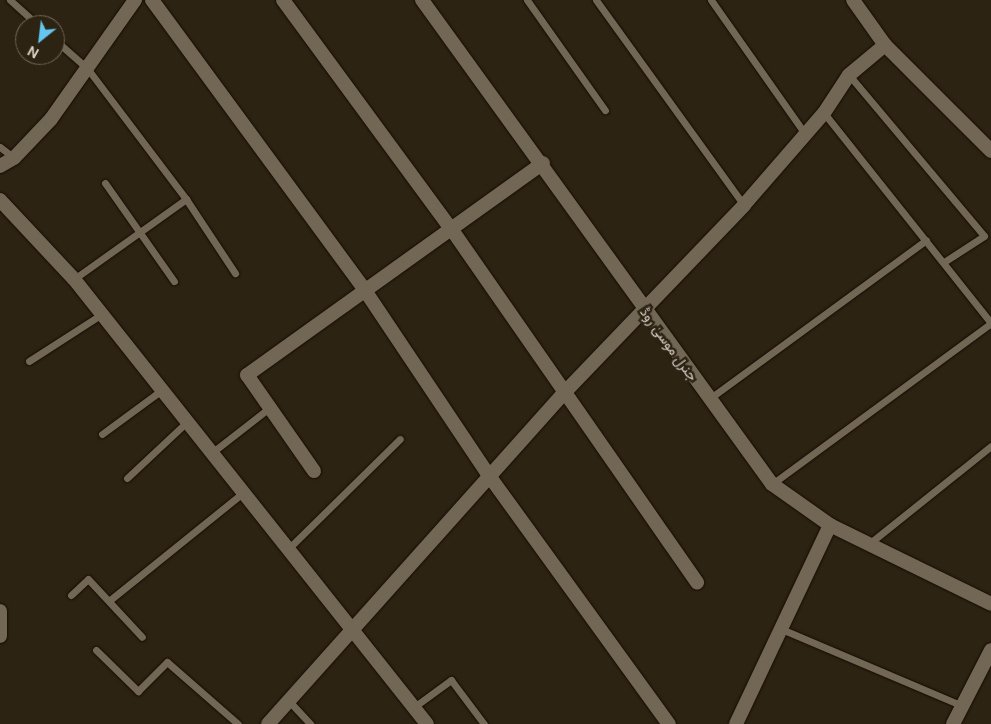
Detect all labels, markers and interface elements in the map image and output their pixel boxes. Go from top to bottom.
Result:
north arrow [15,15,65,65]
text: N [24,42,42,63]
street label: جنرل موسیٰ روڈ [637,304,701,384]

